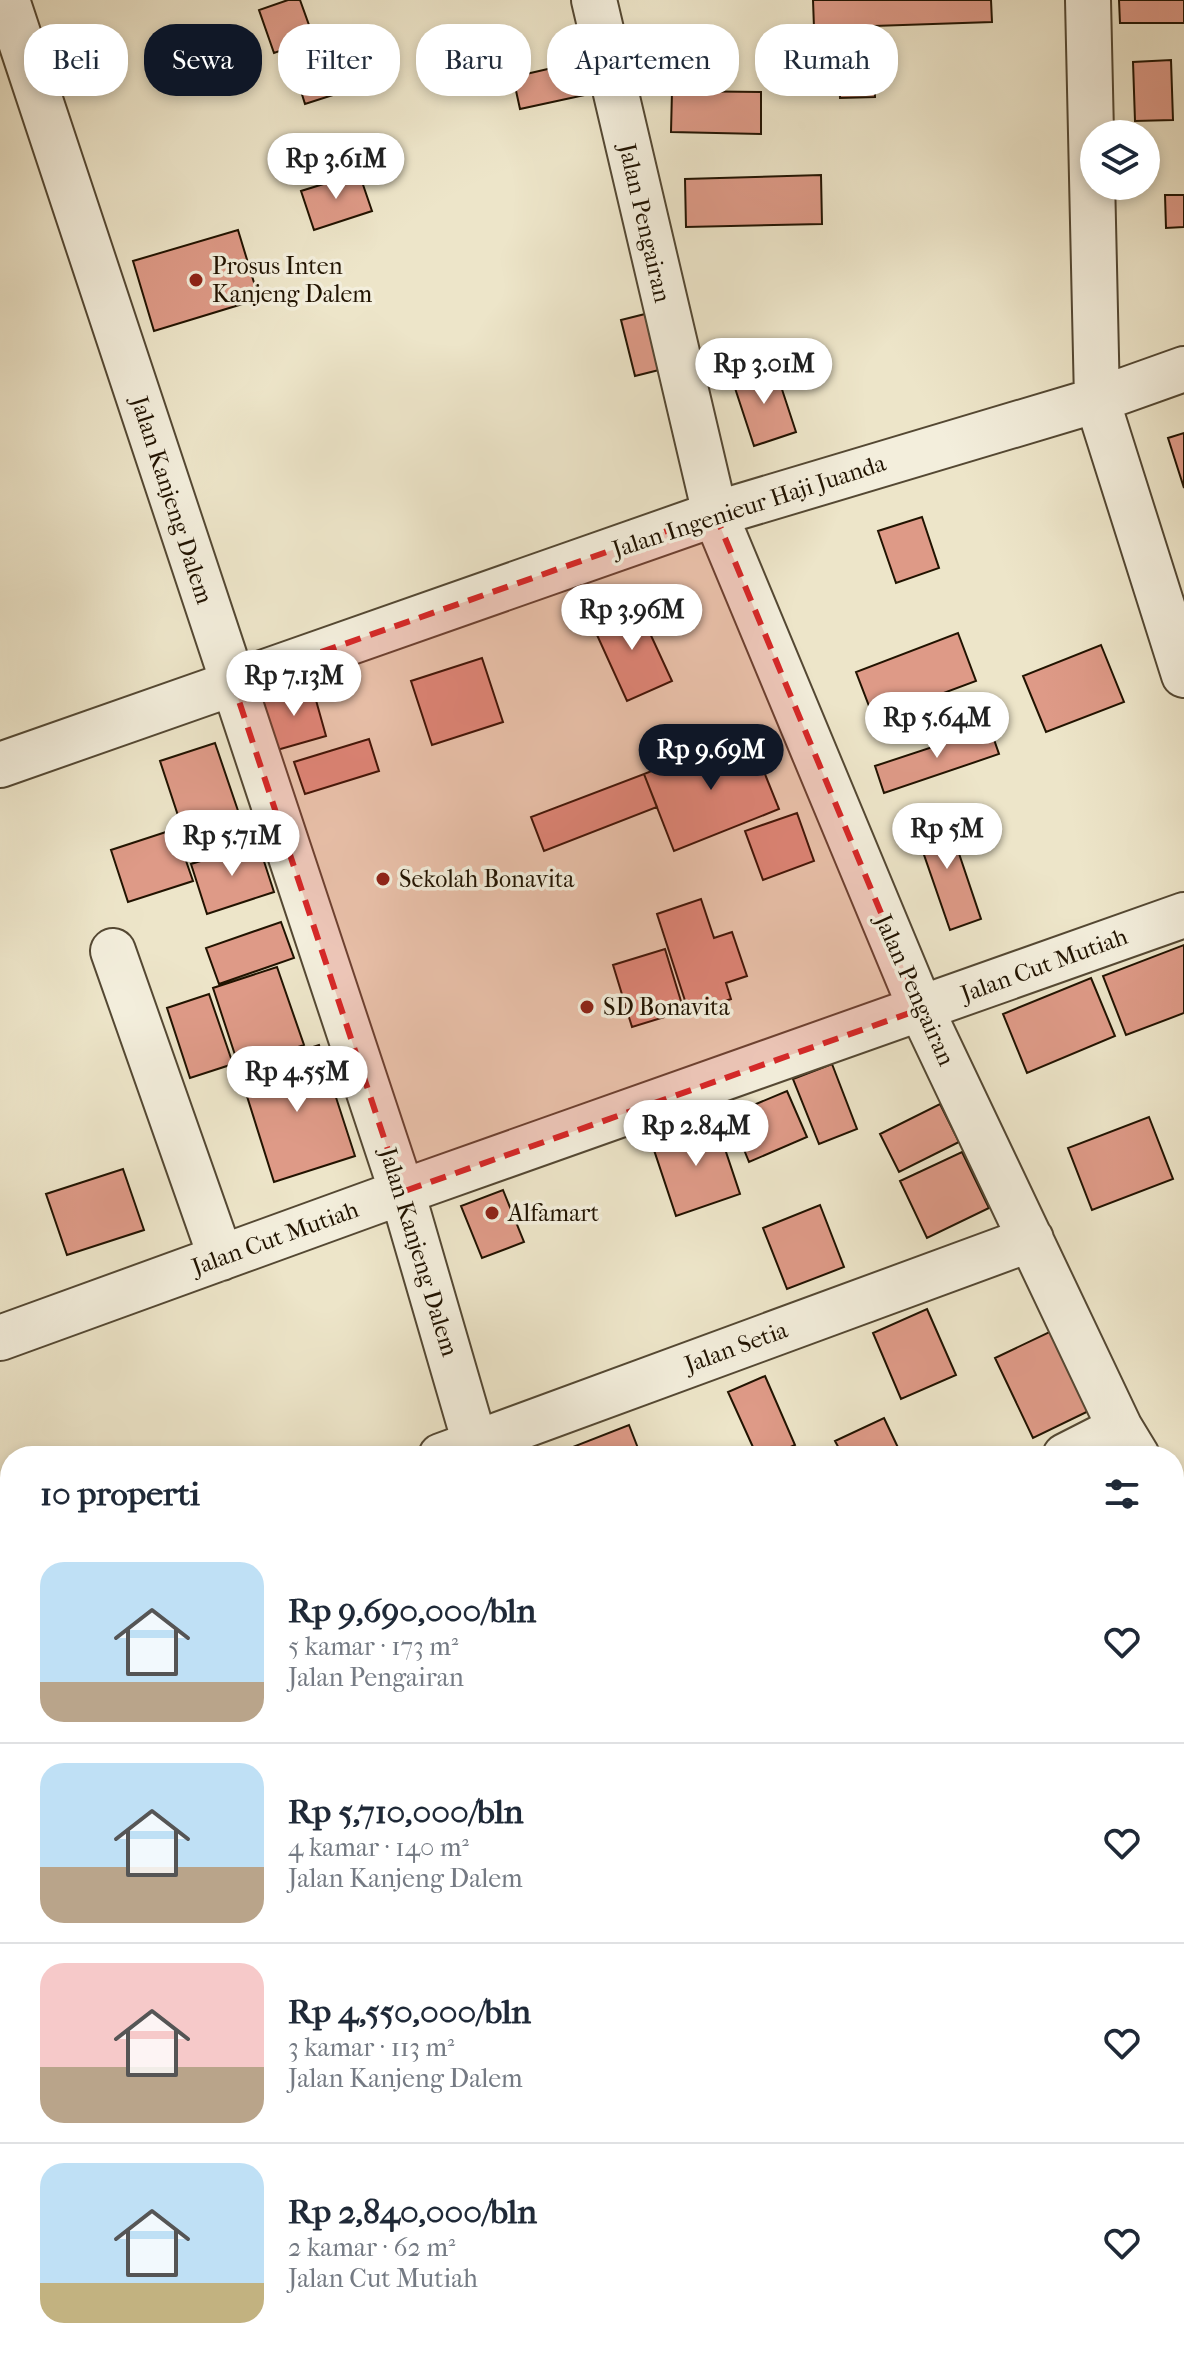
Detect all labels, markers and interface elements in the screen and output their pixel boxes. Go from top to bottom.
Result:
chip: Beli [24,24,128,96]
chip: Sewa [144,24,262,96]
chip: Filter [278,24,400,96]
chip: Baru [416,24,531,96]
chip: Apartemen [547,24,739,96]
chip: Rumah [755,24,898,96]
map controls [1080,120,1160,200]
button: layers [1080,120,1160,200]
pin: Rp 3.61M [253,133,419,201]
street label: Jalan Pengairan [613,139,677,305]
text: Rp 3.61M [285,143,387,174]
place label: Prosus Inten Kanjeng Dalem [212,252,372,308]
marker: Prosus Inten Kanjeng Dalem [187,271,205,289]
pin: Rp 3.01M [681,338,847,406]
text: Rp 3.01M [713,348,815,379]
street label: Jalan Kanjeng Dalem [125,391,219,607]
street label: Jalan Ingenieur Haji Juanda [607,448,890,564]
pin: Rp 3.96M [549,584,715,652]
text: Rp 3.96M [579,594,685,625]
pin: Rp 7.13M [211,650,377,718]
text: Rp 7.13M [244,660,344,691]
pin: Rp 5.64M [854,692,1020,760]
text: Rp 5.64M [883,702,991,733]
pin: Rp 9.69M [628,724,794,792]
text: Rp 9.69M [657,734,765,765]
pin: Rp 5M [891,803,1003,871]
pin: Rp 5.71M [149,810,315,878]
text: Rp 5M [910,813,984,844]
text: Rp 5.71M [183,820,281,851]
place label: Sekolah Bonavita [399,865,575,893]
marker: Sekolah Bonavita [374,870,392,888]
street label: Jalan Pengairan [868,908,961,1070]
street label: Jalan Cut Mutiah [955,922,1132,1009]
place label: SD Bonavita [603,993,731,1021]
marker: SD Bonavita [578,998,596,1016]
pin: Rp 4.55M [214,1046,380,1114]
text: Rp 4.55M [245,1056,349,1087]
pin: Rp 2.84M [613,1100,779,1168]
text: Rp 2.84M [642,1110,750,1141]
street label: Jalan Kanjeng Dalem [373,1142,464,1360]
street label: Jalan Cut Mutiah [186,1195,363,1282]
place label: Alfamart [507,1199,600,1227]
marker: Alfamart [483,1204,501,1222]
street label: Jalan Setia [679,1315,792,1379]
icon: filters [1100,1472,1144,1516]
text: 10 properti [40,1474,200,1514]
text: Rp 9,690,000/bln [288,1591,536,1631]
icon: home [104,1594,200,1690]
icon: heart [1100,1620,1144,1664]
text: 5 kamar · 173 m² [288,1631,458,1662]
text: Jalan Pengairan [288,1662,464,1693]
text: Rp 5,710,000/bln [288,1792,524,1832]
icon: home [104,1795,200,1891]
icon: heart [1100,1821,1144,1865]
text: 4 kamar · 140 m² [288,1832,469,1863]
text: Jalan Kanjeng Dalem [288,1863,523,1894]
text: Rp 4,550,000/bln [288,1992,531,2032]
icon: home [104,1995,200,2091]
icon: heart [1100,2021,1144,2065]
text: 3 kamar · 113 m² [288,2032,454,2063]
text: Jalan Kanjeng Dalem [288,2063,523,2094]
text: Rp 2,840,000/bln [288,2192,537,2232]
icon: home [104,2195,200,2291]
icon: heart [1100,2221,1144,2265]
text: 2 kamar · 62 m² [288,2232,455,2263]
text: Jalan Cut Mutiah [288,2263,478,2294]

